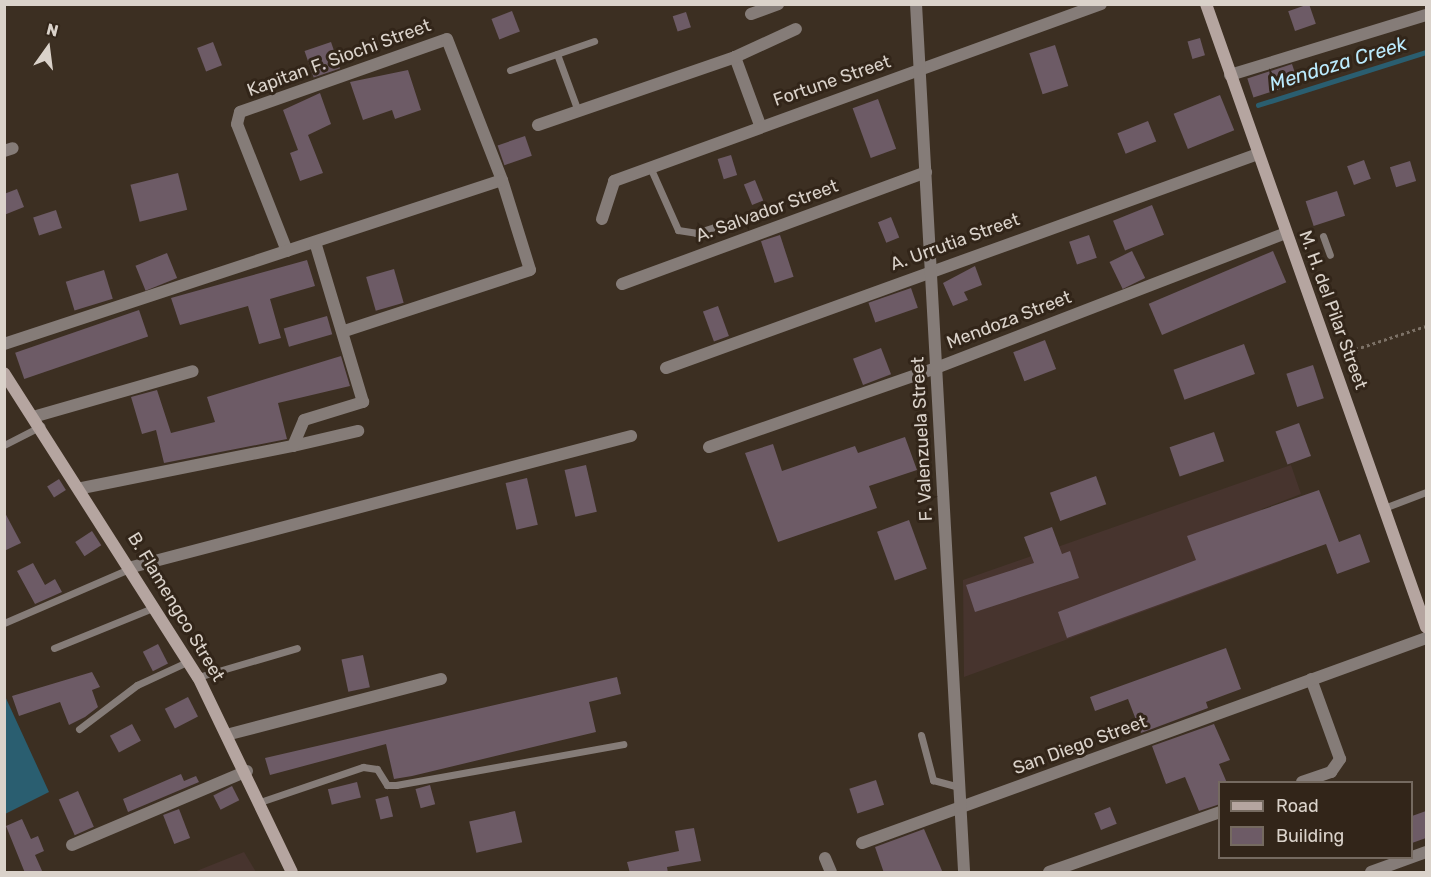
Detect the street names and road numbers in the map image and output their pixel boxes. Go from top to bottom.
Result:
street label: Kapitan F. Siochi Street [244,15,434,101]
street label: Fortune Street [770,51,894,111]
street label: A. Salvador Street [693,175,841,247]
street label: A. Urrutia Street [887,209,1023,275]
street label: M. H. del Pilar Street [1294,227,1372,393]
street label: Mendoza Street [944,286,1074,354]
street label: F. Valenzuela Street [907,356,937,522]
street label: B. Flamengco Street [123,529,229,685]
street label: San Diego Street [1010,711,1150,779]

